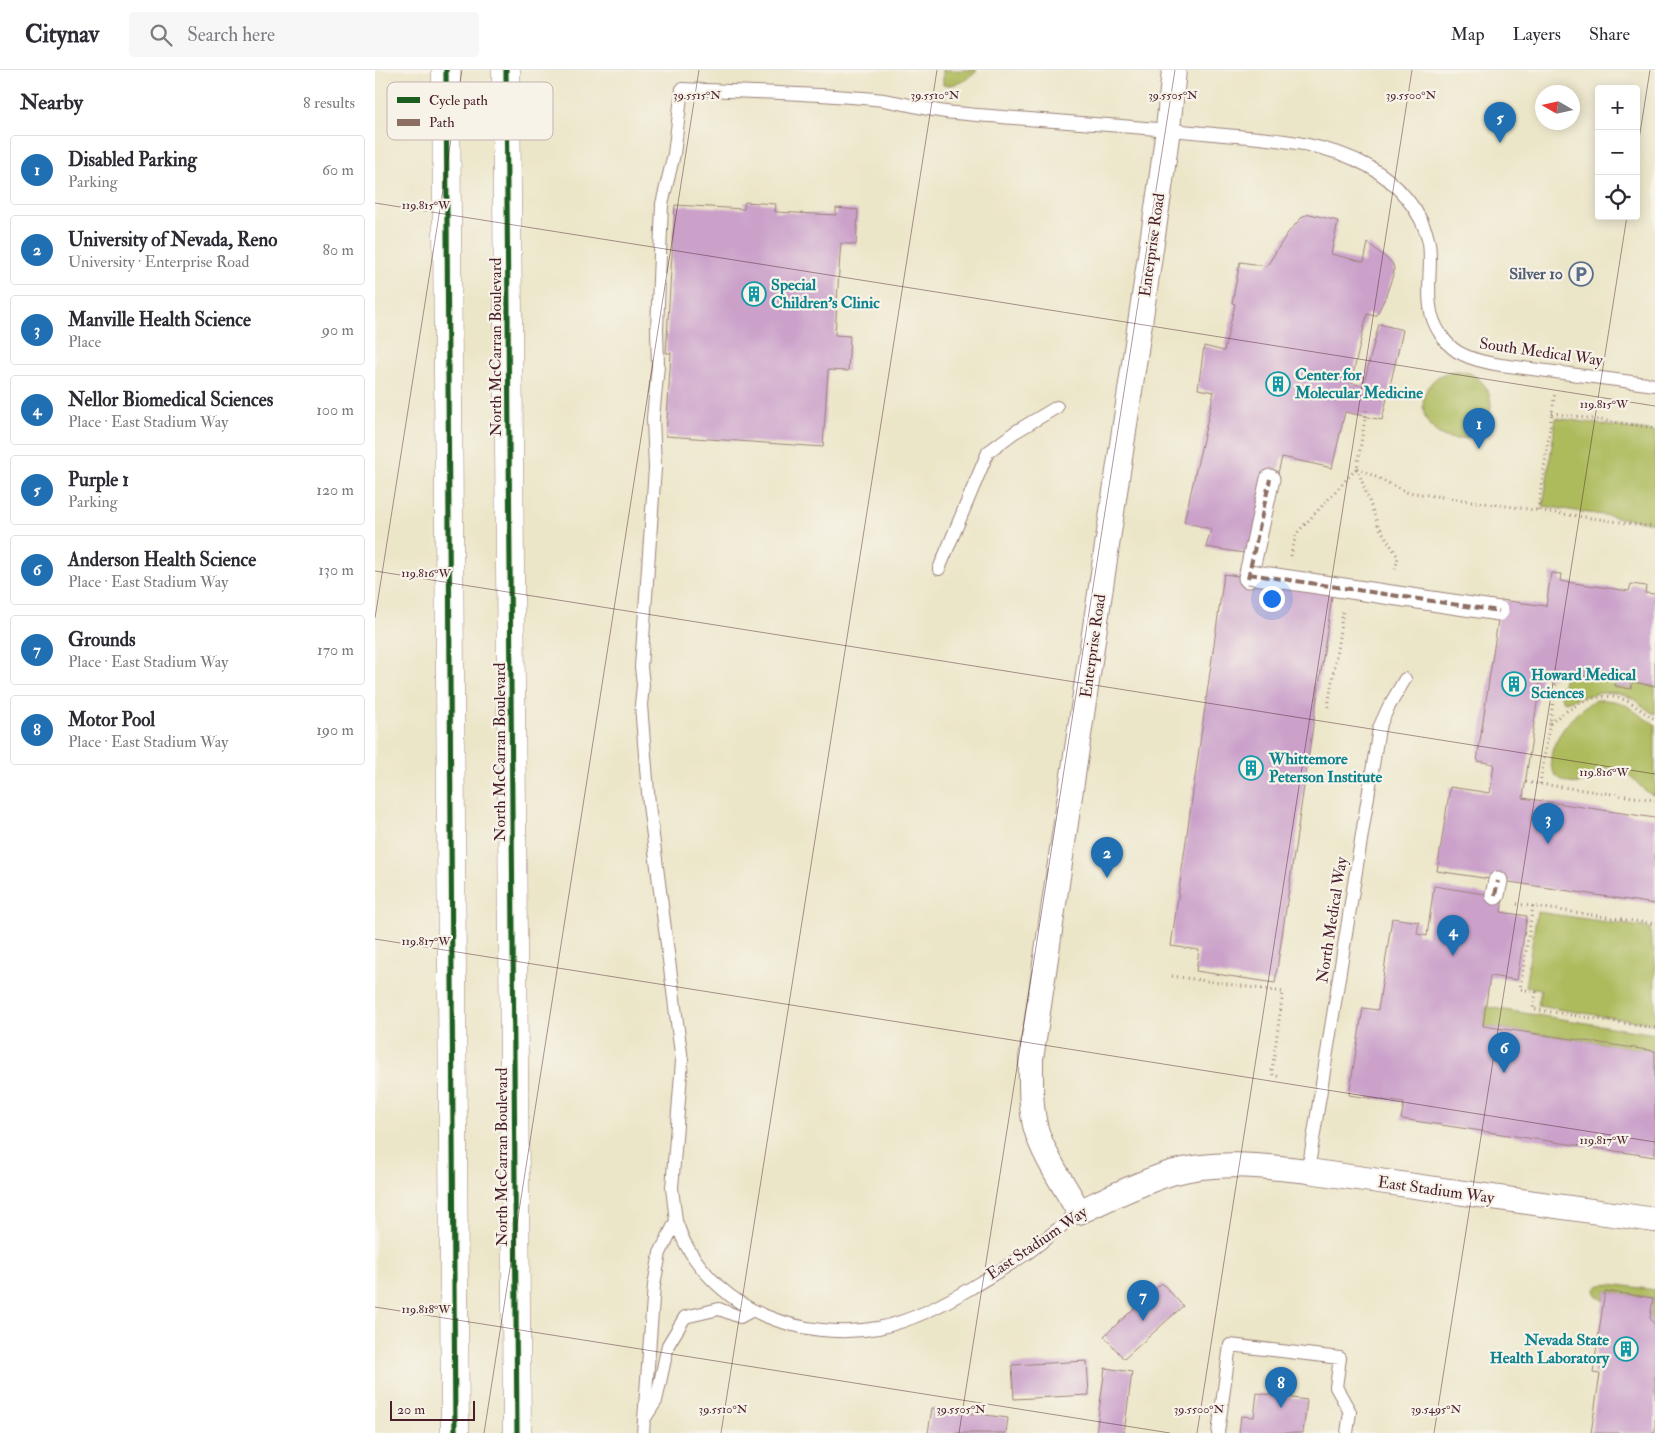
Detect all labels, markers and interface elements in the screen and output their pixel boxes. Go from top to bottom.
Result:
search box [129,12,479,57]
text: Citynav [25,19,99,50]
icon: search [147,21,175,49]
text: Search here [187,23,275,47]
text: Map [1451,23,1485,46]
text: Layers [1513,23,1561,46]
text: Share [1589,23,1630,46]
legend [387,82,553,140]
north arrow [1535,85,1580,130]
map controls [1595,85,1640,220]
button: + [1595,85,1640,130]
text: 39.5515°N [673,88,721,103]
text: 39.5510°N [911,88,960,103]
text: 39.5505°N [1148,88,1198,103]
text: 39.5500°N [1386,88,1437,103]
text: Nearby [20,89,83,116]
text: Cycle path [429,92,489,110]
text: 8 results [303,93,355,113]
pin: 5 [1484,102,1516,143]
text: Path [429,114,455,131]
button: − [1595,130,1640,175]
text: Disabled Parking [68,148,197,172]
text: 1 [34,160,40,180]
text: 60 m [322,160,354,180]
text: Parking [68,172,118,192]
button: locate [1595,175,1640,220]
street label: Enterprise Road [1135,192,1170,298]
text: 119.815°W [402,198,451,213]
text: University of Nevada, Reno [68,228,277,252]
text: 2 [33,240,41,260]
text: 80 m [323,240,354,260]
text: University · Enterprise Road [68,252,249,272]
street label: North McCarran Boulevard [486,257,506,436]
parking icon: Silver 10 [1568,261,1594,287]
place label: Silver 10 [1509,264,1563,284]
place label: Special Children's Clinic [771,275,880,313]
building icon: Special Children's Clinic [741,281,767,307]
text: Manville Health Science [68,308,251,332]
text: 3 [34,320,40,340]
text: 90 m [322,320,354,340]
text: Place [68,332,101,352]
street label: South Medical Way [1478,333,1605,371]
place label: Center for Molecular Medicine [1294,365,1423,403]
building icon: Center for Molecular Medicine [1265,371,1291,397]
text: Nellor Biomedical Sciences [68,388,273,412]
text: 119.815°W [1580,397,1629,412]
text: 4 [33,400,41,420]
text: 100 m [316,400,354,420]
pin: 1 [1463,408,1495,449]
text: Place · East Stadium Way [68,412,228,432]
text: Purple 1 [68,468,129,492]
text: 5 [33,480,41,500]
text: 120 m [316,480,354,500]
text: Parking [68,492,118,512]
text: Anderson Health Science [68,548,256,572]
text: 6 [33,560,41,580]
text: 130 m [318,560,354,580]
text: 119.816°W [401,566,451,581]
text: Place · East Stadium Way [68,572,228,592]
your location [1259,586,1285,612]
street label: Enterprise Road [1076,593,1111,699]
text: Grounds [68,628,136,652]
text: 7 [33,640,41,660]
text: 170 m [317,640,354,660]
text: Place · East Stadium Way [68,652,228,672]
street label: North McCarran Boulevard [490,662,510,841]
place label: Howard Medical Sciences [1531,665,1637,703]
building icon: Howard Medical Sciences [1501,671,1527,697]
text: Motor Pool [68,708,155,732]
text: 8 [33,720,41,740]
text: 190 m [316,720,354,740]
text: Place · East Stadium Way [68,732,228,752]
place label: Whittemore Peterson Institute [1268,749,1382,787]
building icon: Whittemore Peterson Institute [1238,755,1264,781]
text: 119.816°W [1579,765,1629,780]
pin: 3 [1532,803,1564,844]
pin: 2 [1091,837,1123,878]
street label: North Medical Way [1312,855,1352,984]
pin: 4 [1437,915,1469,956]
text: 119.817°W [402,934,451,949]
pin: 6 [1488,1032,1520,1073]
street label: North McCarran Boulevard [492,1067,512,1246]
text: 119.817°W [1580,1133,1629,1148]
street label: East Stadium Way [1377,1172,1496,1208]
street label: East Stadium Way [983,1201,1092,1284]
pin: 7 [1127,1280,1159,1321]
text: 119.818°W [402,1302,451,1317]
place label: Nevada State Health Laboratory [1490,1330,1610,1369]
building icon: Nevada State Health Laboratory [1613,1336,1639,1362]
pin: 8 [1265,1367,1297,1408]
scale bar [390,1398,475,1421]
text: 20 m [397,1401,425,1418]
text: 39.5510°N [699,1402,748,1417]
text: 39.5505°N [936,1402,986,1417]
text: 39.5500°N [1174,1402,1225,1417]
text: 39.5495°N [1411,1402,1462,1417]

